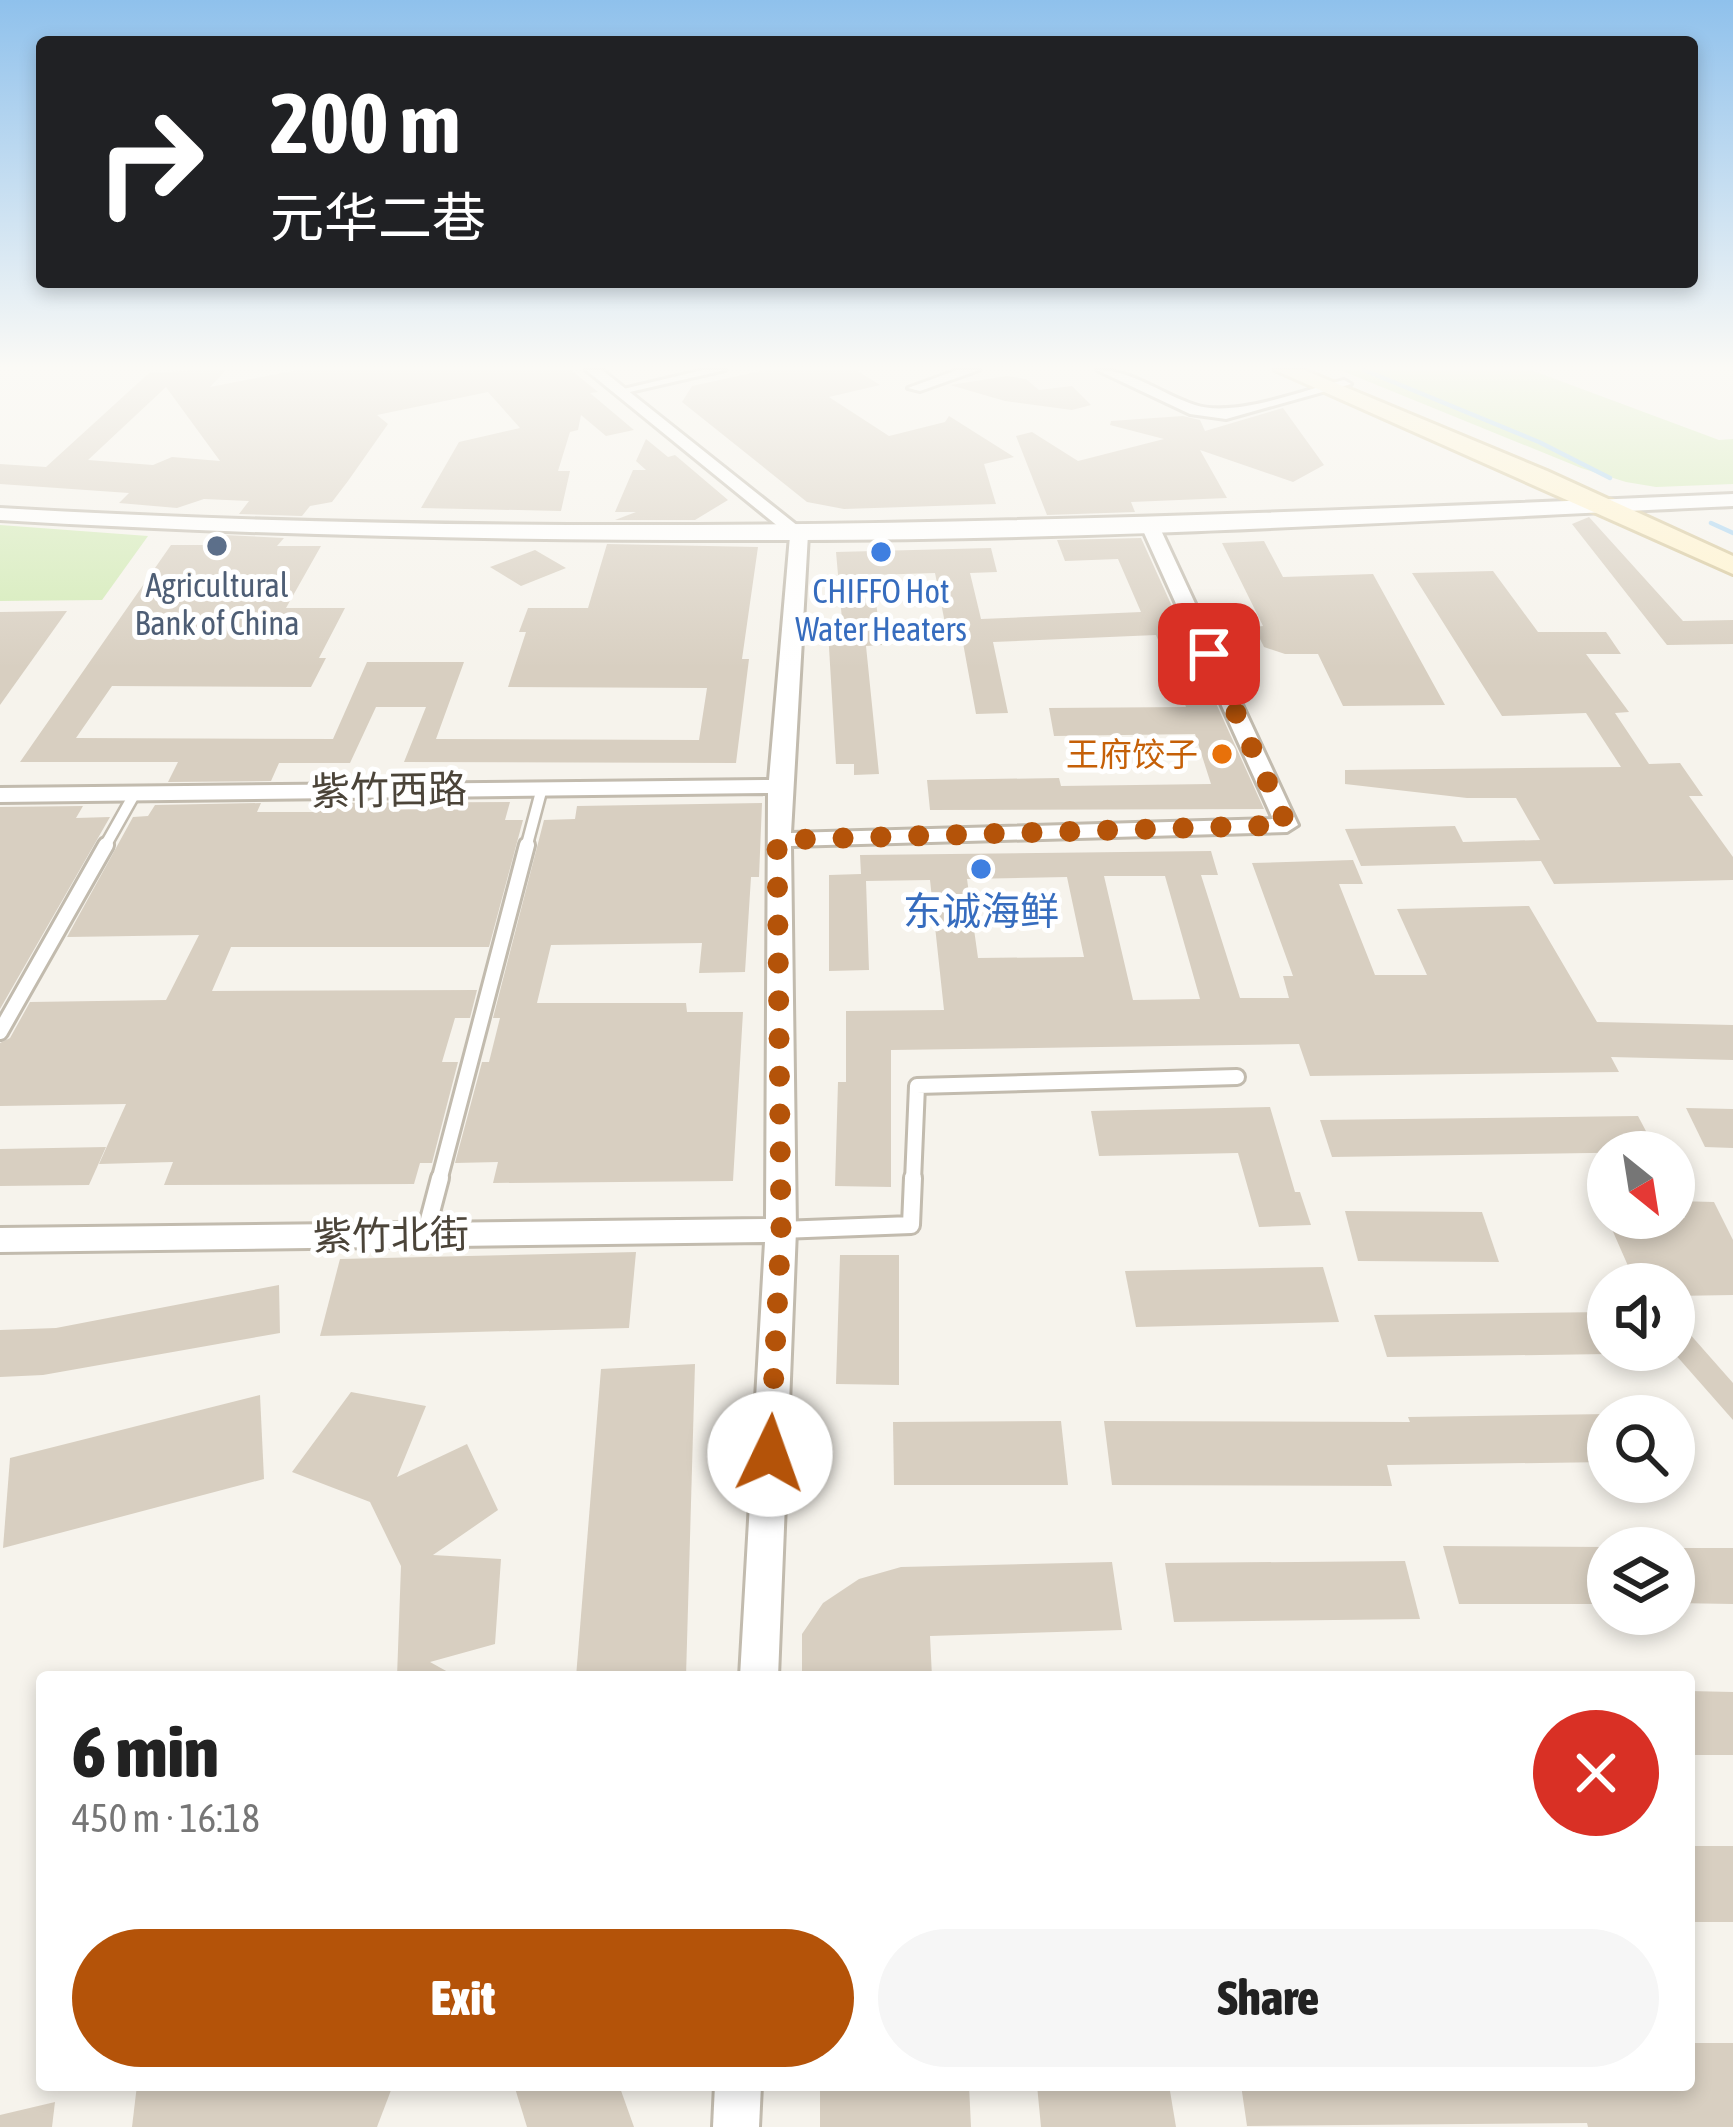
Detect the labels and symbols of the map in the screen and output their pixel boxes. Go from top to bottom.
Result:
marker: Agricultural Bank of China [204,533,230,559]
marker: CHIFFO Hot Water Heaters [868,539,894,565]
place label: Agricultural Bank of China [135,566,299,642]
place label: CHIFFO Hot Water Heaters [795,572,967,648]
pin [1158,603,1260,705]
place label: 王府饺子 [1066,735,1198,773]
marker: 王府饺子 [1209,741,1235,767]
street label: 紫竹西路 [311,767,467,813]
marker: 东诚海鲜 [968,856,994,882]
place label: 东诚海鲜 [903,889,1059,933]
north arrow [1587,1131,1695,1239]
street label: 紫竹北街 [313,1212,469,1258]
position arrow [707,1391,833,1517]

